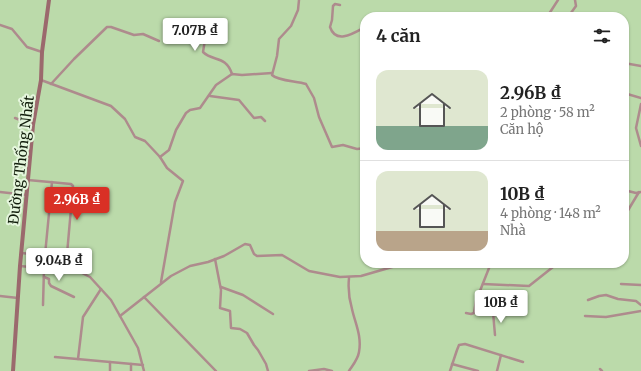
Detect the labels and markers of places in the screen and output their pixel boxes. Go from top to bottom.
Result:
pin: 7.07B ₫ [158,18,232,52]
pin: 2.96B ₫ [40,187,114,221]
pin: 9.04B ₫ [22,248,96,282]
pin: 10B ₫ [473,290,529,324]

